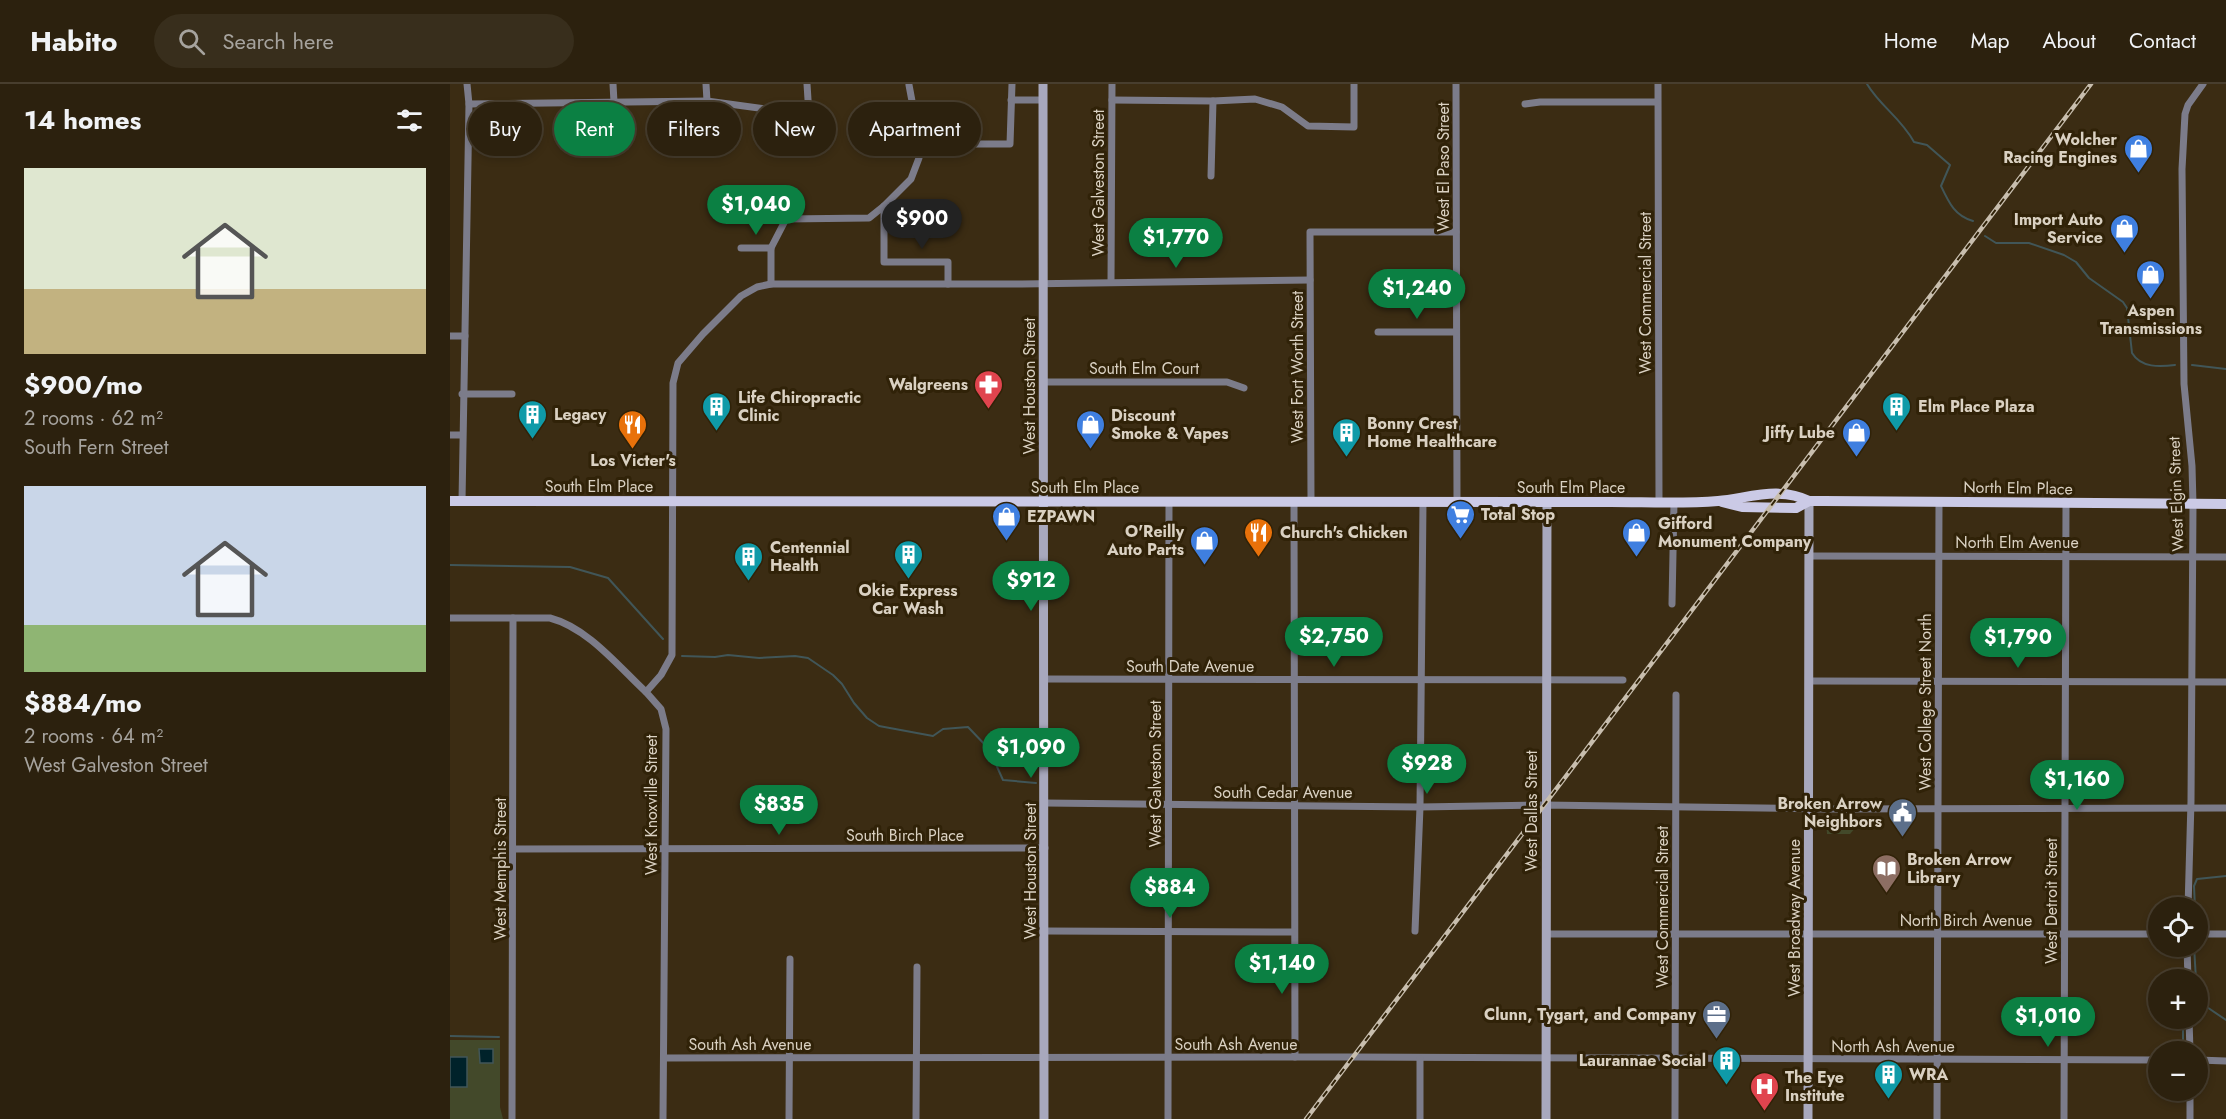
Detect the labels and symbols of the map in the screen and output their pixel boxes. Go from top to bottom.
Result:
street label: West El Paso Street [1432,102,1455,232]
street label: West Galveston Street [1087,109,1110,257]
place label: Wolcher Racing Engines [2003,128,2117,169]
shop icon: Wolcher Racing Engines [2122,132,2154,174]
pin: $1,040 [707,185,805,236]
pin: $900 [886,199,958,250]
place label: Import Auto Service [2014,208,2103,249]
street label: West Commercial Street [1634,212,1657,374]
shop icon: Import Auto Service [2108,212,2140,254]
pin: $1,770 [1127,218,1225,269]
shop icon: Aspen Transmissions [2135,258,2167,300]
pin: $1,240 [1368,269,1466,320]
street label: West Fort Worth Street [1286,291,1309,443]
place label: Aspen Transmissions [2100,299,2202,340]
street label: West Houston Street [1018,317,1041,454]
street label: South Elm Court [1089,357,1199,380]
pharmacy icon: Walgreens [973,368,1005,410]
place label: Walgreens [889,373,968,396]
place label: Life Chiropractic Clinic [738,386,861,427]
building icon: Life Chiropractic Clinic [701,390,733,432]
building icon: Elm Place Plaza [1881,390,1913,432]
place label: Elm Place Plaza [1918,395,2035,418]
building icon: Legacy [517,398,549,440]
place label: Legacy [554,403,607,426]
place label: Discount Smoke & Vapes [1111,404,1228,445]
restaurant icon: Los Victer's [617,408,649,450]
shop icon: Discount Smoke & Vapes [1074,408,1106,450]
place label: Bonny Crest Home Healthcare [1367,412,1497,453]
building icon: Bonny Crest Home Healthcare [1330,416,1362,458]
shop icon: Jiffy Lube [1840,416,1872,458]
place label: Jiffy Lube [1762,421,1835,444]
street label: West Elgin Street [2162,436,2190,552]
place label: Los Victer's [590,449,676,472]
street label: South Elm Place [545,475,653,498]
street label: South Elm Place [1031,476,1139,499]
street label: South Elm Place [1517,476,1625,499]
street label: North Elm Place [1963,476,2073,500]
supermarket icon: Total Stop [1444,498,1476,540]
shop icon: EZPAWN [990,500,1022,542]
place label: Total Stop [1481,503,1555,526]
place label: EZPAWN [1027,505,1095,528]
place label: Gifford Monument Company [1658,512,1812,553]
restaurant icon: Church's Chicken [1243,516,1275,558]
shop icon: Gifford Monument Company [1621,516,1653,558]
place label: O'Reilly Auto Parts [1106,520,1185,561]
place label: Church's Chicken [1280,521,1408,544]
shop icon: O'Reilly Auto Parts [1189,524,1221,566]
street label: North Elm Avenue [1955,531,2079,554]
place label: Centennial Health [770,536,850,577]
building icon: Okie Express Car Wash [892,538,924,580]
building icon: Centennial Health [733,540,765,582]
pin: $912 [995,561,1067,612]
place label: Okie Express Car Wash [859,579,957,620]
street label: West College Street North [1914,613,1937,791]
pin: $2,750 [1285,617,1383,668]
pin: $1,790 [1969,618,2067,669]
street label: South Date Avenue [1126,655,1254,678]
street label: West Galveston Street [1144,700,1167,848]
pin: $1,090 [982,728,1080,779]
street label: West Knoxville Street [640,735,663,875]
pin: $928 [1391,744,1463,795]
street label: West Dallas Street [1520,750,1543,871]
pin: $1,160 [2028,760,2126,811]
street label: South Cedar Avenue [1213,781,1353,804]
pin: $835 [743,785,815,836]
place label: Broken Arrow Neighbors [1777,792,1883,833]
public building icon: Broken Arrow Neighbors [1887,796,1919,838]
street label: West Memphis Street [489,798,512,940]
street label: West Houston Street [1019,802,1042,939]
street label: South Birch Place [846,824,964,847]
street label: West Commercial Street [1651,826,1674,988]
street label: West Detroit Street [2040,838,2063,964]
street label: West Broadway Avenue [1783,839,1806,997]
place label: Broken Arrow Library [1907,848,2012,889]
library icon: Broken Arrow Library [1870,852,1902,894]
pin: $884 [1134,868,1206,919]
street label: North Birch Avenue [1900,909,2032,932]
pin: $1,140 [1233,944,1331,995]
pin: $1,010 [1999,997,2097,1048]
office icon: Clunn, Tygart, and Company [1701,998,1733,1040]
place label: Clunn, Tygart, and Company [1484,1003,1697,1026]
street label: South Ash Avenue [689,1033,812,1056]
street label: South Ash Avenue [1175,1033,1298,1056]
street label: North Ash Avenue [1831,1035,1955,1058]
building icon: Laurannae Social [1711,1044,1743,1086]
place label: Laurannae Social [1579,1049,1706,1072]
building icon: WRA [1872,1058,1904,1100]
place label: WRA [1909,1063,1948,1086]
place label: The Eye Institute [1785,1066,1845,1107]
hospital icon: The Eye Institute [1748,1070,1780,1112]

